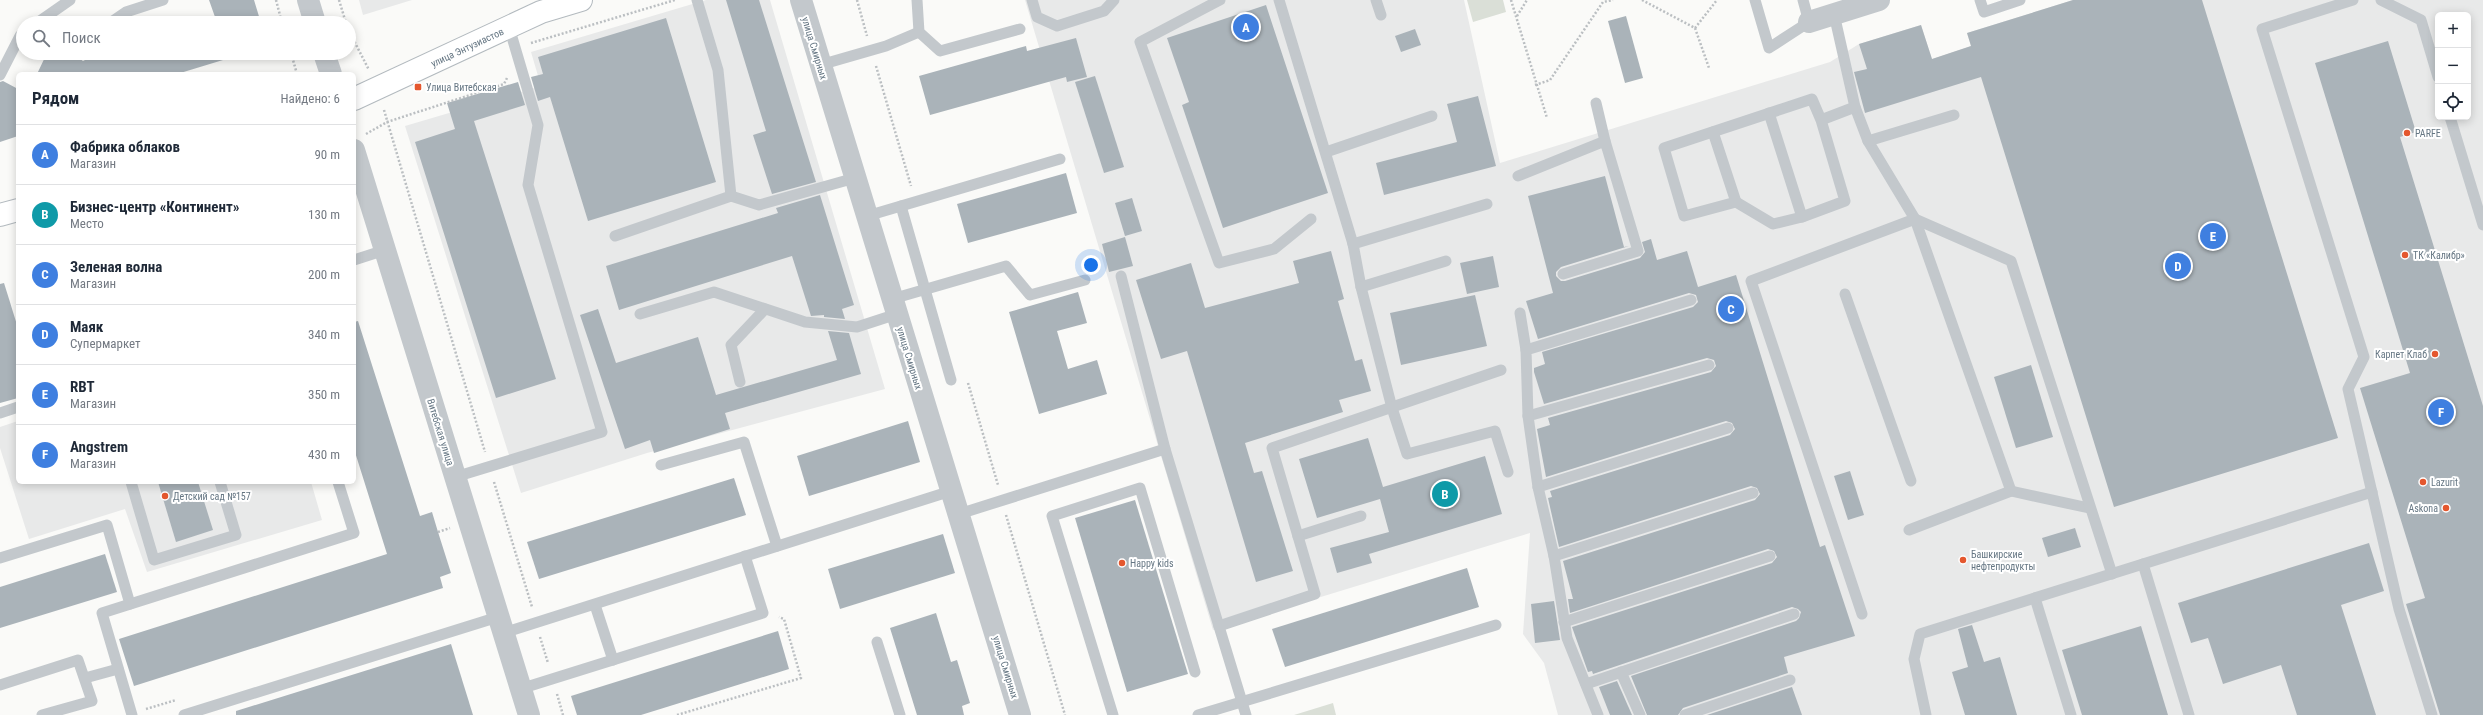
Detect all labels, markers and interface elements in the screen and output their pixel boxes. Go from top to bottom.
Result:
pin: A [1233,12,1259,42]
map controls [2435,12,2471,120]
button: + [2435,12,2471,48]
street label: улица Смирных [800,15,829,81]
search box [16,16,356,60]
street label: улица Энтузиастов [429,26,505,69]
icon: search [30,27,52,49]
text: Поиск [62,29,101,47]
button: − [2435,48,2471,84]
marker: Улица Витебская [413,82,423,92]
place label: Улица Витебская [426,82,497,93]
button: locate [2435,84,2471,120]
text: Рядом [32,88,79,108]
text: Найдено: 6 [280,91,340,106]
marker: PARFE [2402,128,2412,138]
place label: PARFE [2415,128,2441,139]
text: Фабрика облаков [70,138,180,156]
text: A [41,147,49,162]
text: 90 m [314,147,340,162]
text: Магазин [70,156,116,171]
text: Бизнес-центр «Континент» [70,198,240,216]
text: B [41,207,49,222]
text: 130 m [308,207,340,222]
text: Место [70,216,104,231]
pin: E [2200,221,2226,251]
marker: ТК «Калибр» [2400,250,2410,260]
place label: ТК «Калибр» [2413,250,2465,261]
pin: D [2165,251,2191,281]
your location [1081,255,1101,275]
text: Зеленая волна [70,258,162,276]
text: C [41,267,49,282]
text: 200 m [308,267,340,282]
text: Магазин [70,276,116,291]
pin: C [1718,294,1744,324]
text: Маяк [70,318,103,336]
street label: улица Смирных [895,325,924,391]
text: D [41,327,49,342]
text: 340 m [308,327,340,342]
text: Супермаркет [70,336,141,351]
place label: Карпет Клаб [2375,349,2427,360]
marker: Карпет Клаб [2430,349,2440,359]
text: RBT [70,378,95,396]
text: E [42,387,48,402]
text: 350 m [308,387,340,402]
text: Магазин [70,396,116,411]
street label: Витебская улица [425,397,456,467]
pin: F [2428,397,2454,427]
text: Angstrem [70,438,128,456]
text: F [42,447,48,462]
text: 430 m [308,447,340,462]
text: Магазин [70,456,116,471]
marker: Lazurit [2418,477,2428,487]
place label: Lazurit [2431,477,2458,488]
pin: B [1432,479,1458,509]
marker: Детский сад №157 [160,491,170,501]
place label: Детский сад №157 [173,491,251,502]
place label: Askona [2409,503,2438,514]
marker: Askona [2441,503,2451,513]
place label: Башкирские нефтепродукты [1971,549,2035,572]
marker: Башкирские нефтепродукты [1958,555,1968,565]
marker: Happy kids [1117,558,1127,568]
place label: Happy kids [1130,558,1174,569]
street label: улица Смирных [991,634,1020,700]

